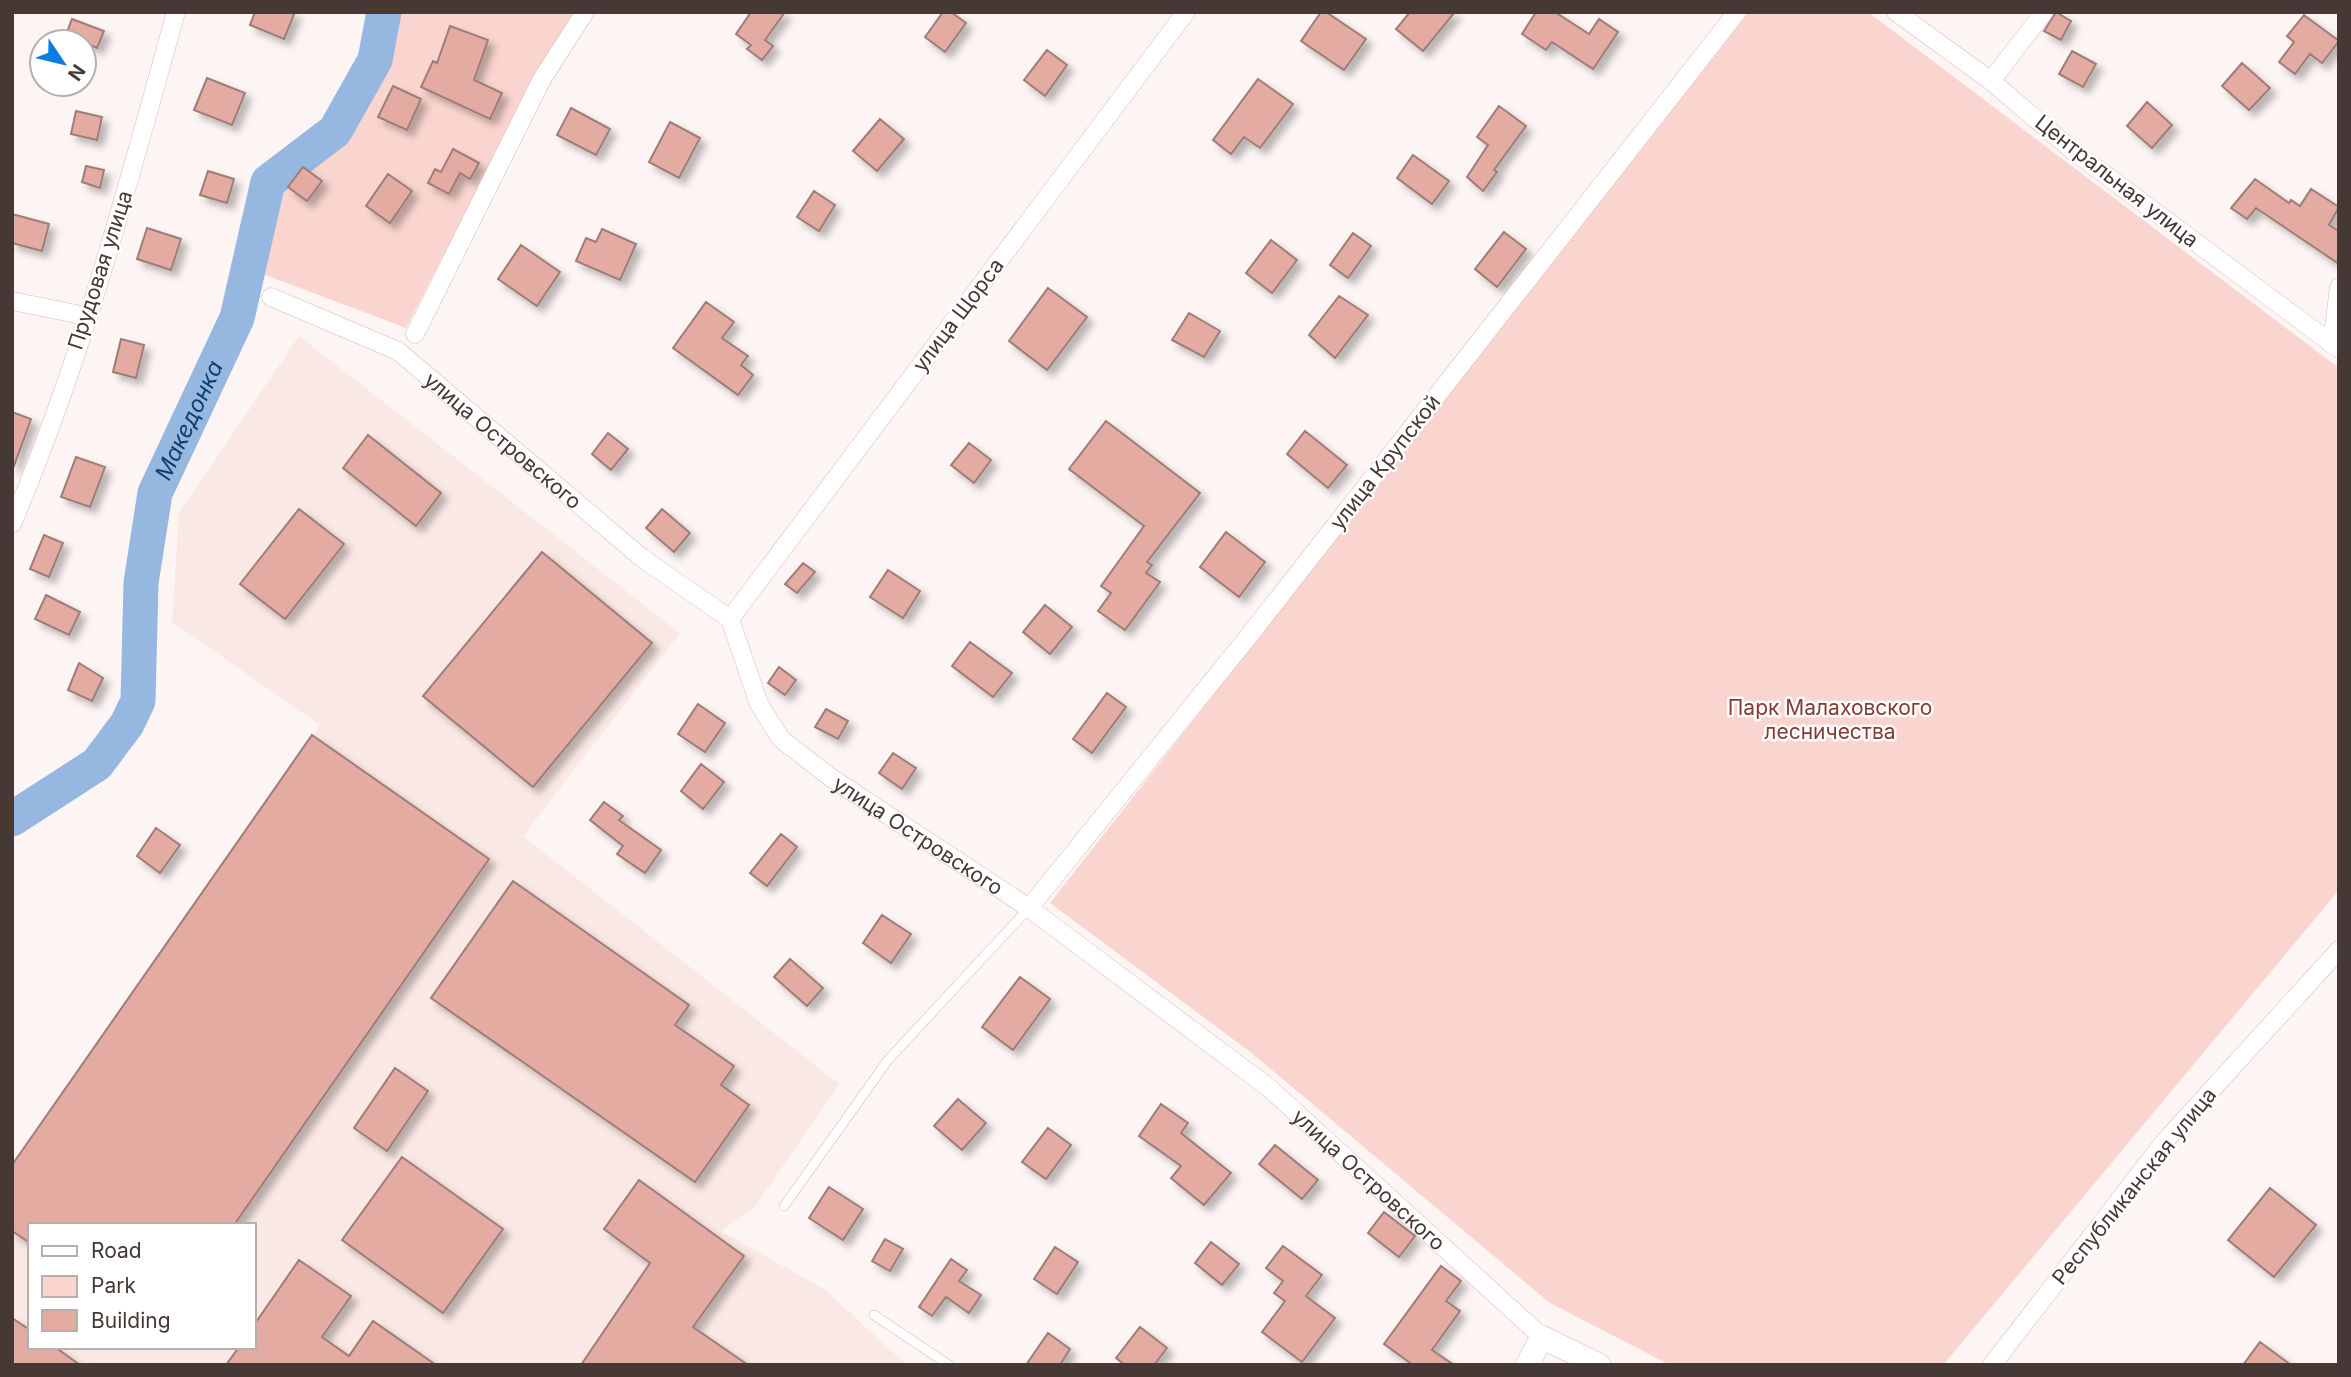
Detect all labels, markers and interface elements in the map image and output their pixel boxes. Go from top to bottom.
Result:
north arrow [28,28,98,98]
text: N [63,60,90,85]
street label: Центральная улица [2030,110,2204,252]
street label: Прудовая улица [63,187,137,353]
street label: улица Щорса [907,253,1009,377]
water label: Македонка [149,356,229,485]
street label: улица Островского [420,367,587,514]
street label: улица Крупской [1325,390,1445,534]
park label: Парк Малаховского лесничества [1728,695,1932,744]
street label: улица Островского [829,770,1008,900]
street label: Республиканская улица [2047,1082,2221,1290]
street label: улица Островского [1288,1103,1451,1255]
legend [28,1223,256,1349]
text: Road [91,1238,142,1263]
text: Park [91,1273,136,1298]
text: Building [91,1308,171,1333]

